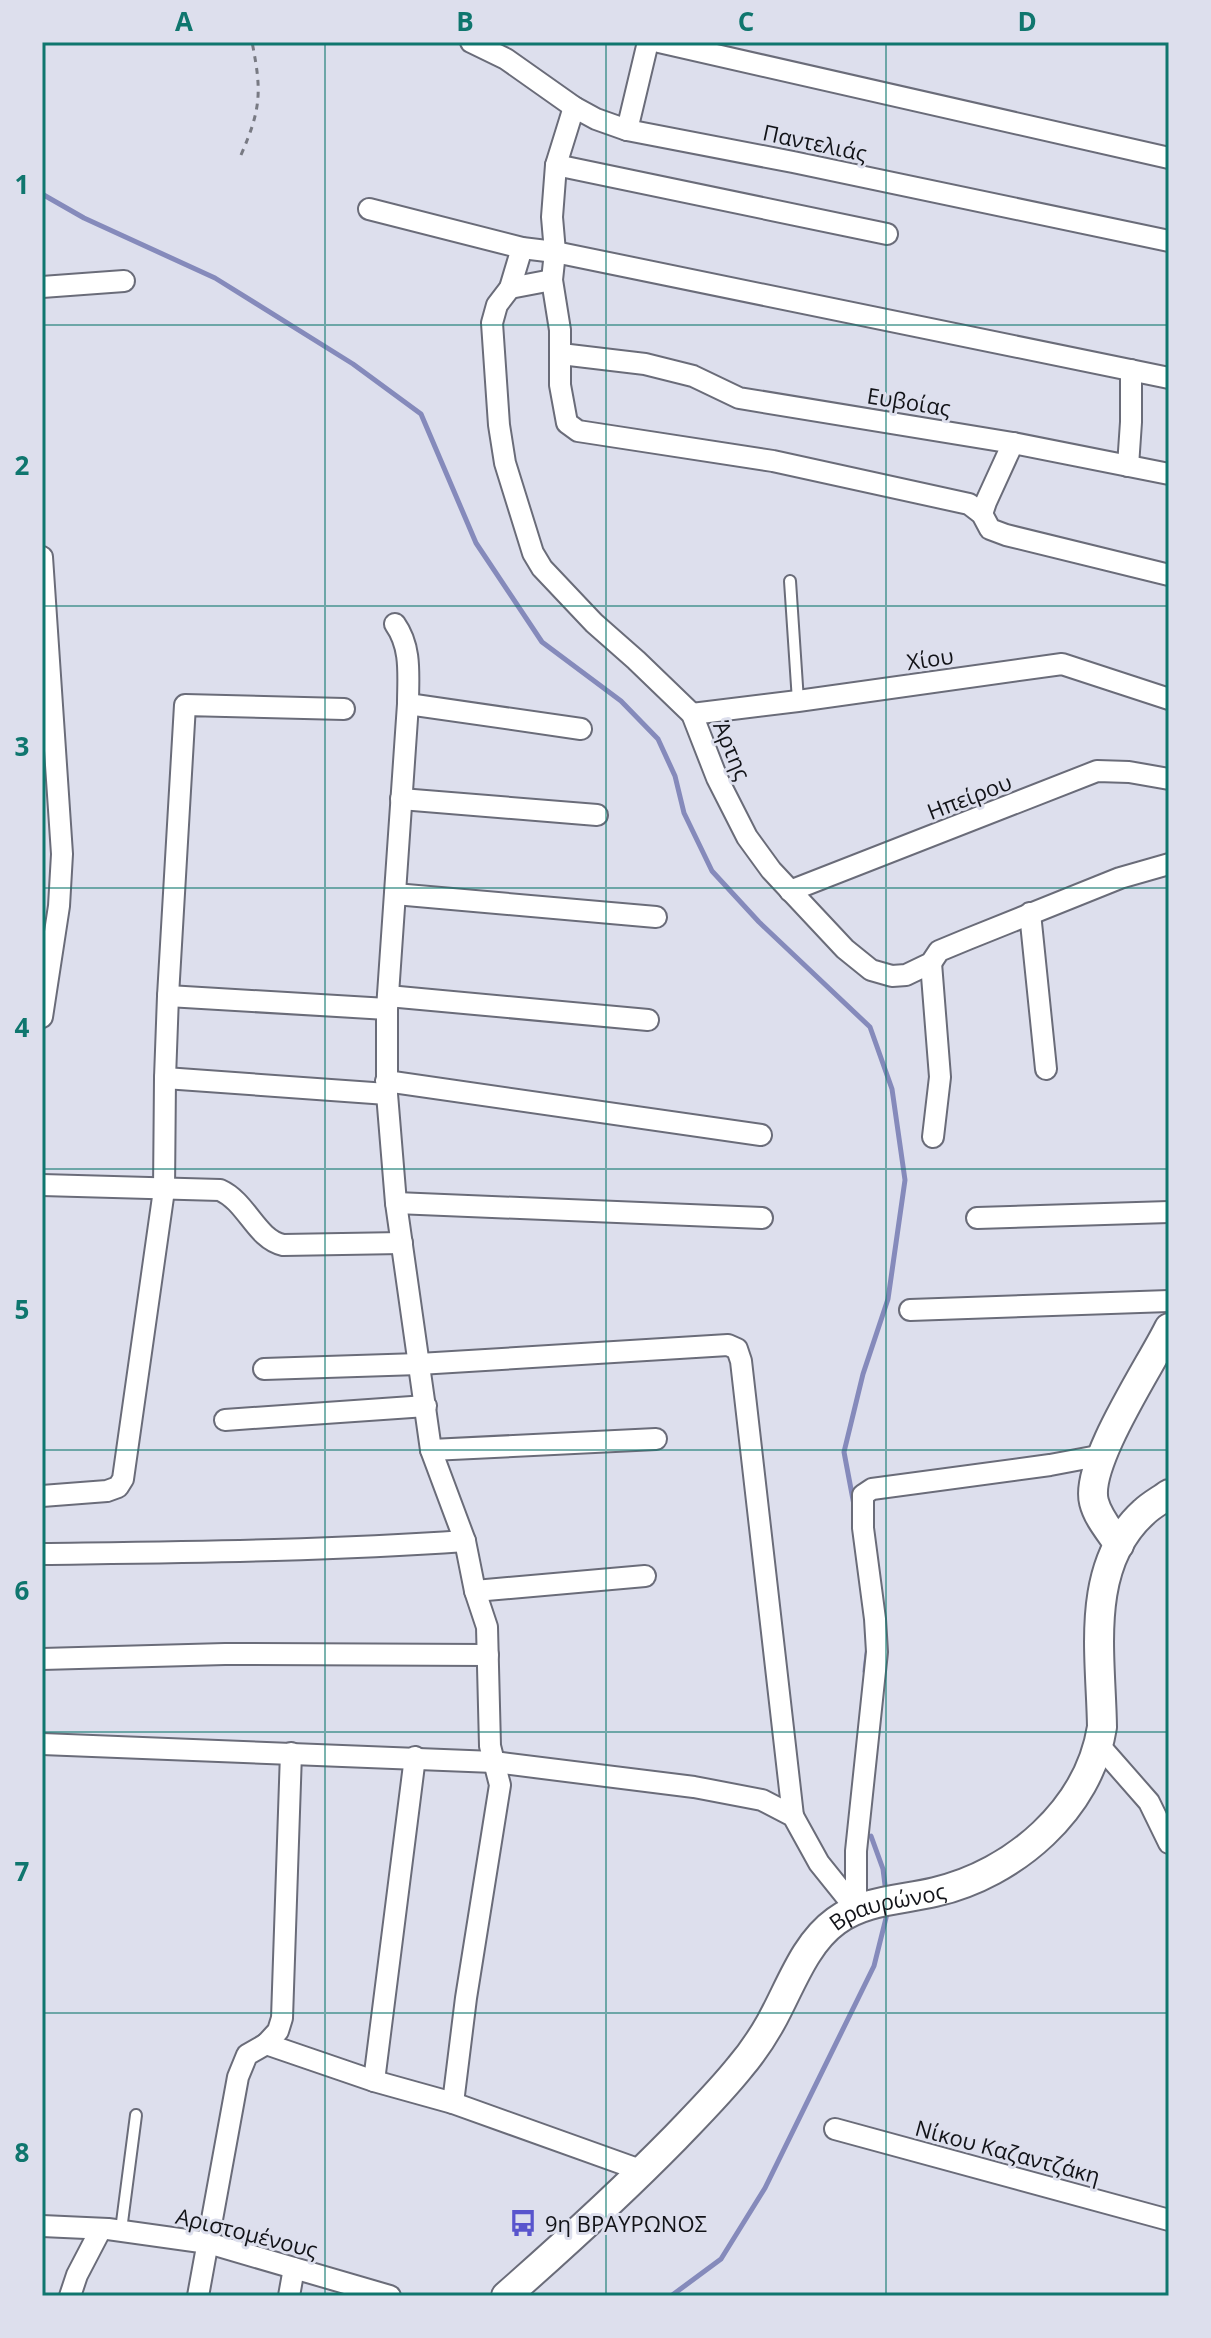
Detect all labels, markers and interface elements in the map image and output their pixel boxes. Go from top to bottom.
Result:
text: A [175,3,193,39]
text: B [456,3,474,39]
text: C [738,3,754,39]
text: D [1017,3,1037,39]
street label: Παντελιάς [760,116,870,168]
text: 1 [15,166,29,202]
street label: Ευβοίας [865,380,953,422]
text: 2 [15,447,30,483]
street label: Χίου [905,640,955,676]
street label: Άρτης [707,716,759,785]
text: 3 [15,728,29,764]
street label: Ηπείρου [922,766,1016,826]
text: 4 [15,1009,30,1045]
text: 5 [15,1291,29,1327]
text: 6 [15,1572,30,1608]
text: 7 [15,1853,30,1889]
street label: Βραυρώνος [822,1875,949,1937]
street label: Νίκου Καζαντζάκη [912,2112,1104,2190]
text: 8 [15,2134,29,2170]
street label: Αριστομένους [173,2200,321,2264]
bus stop icon: 9η ΒΡΑΥΡΩΝΟΣ [508,2208,538,2238]
place label: 9η ΒΡΑΥΡΩΝΟΣ [545,2208,707,2238]

